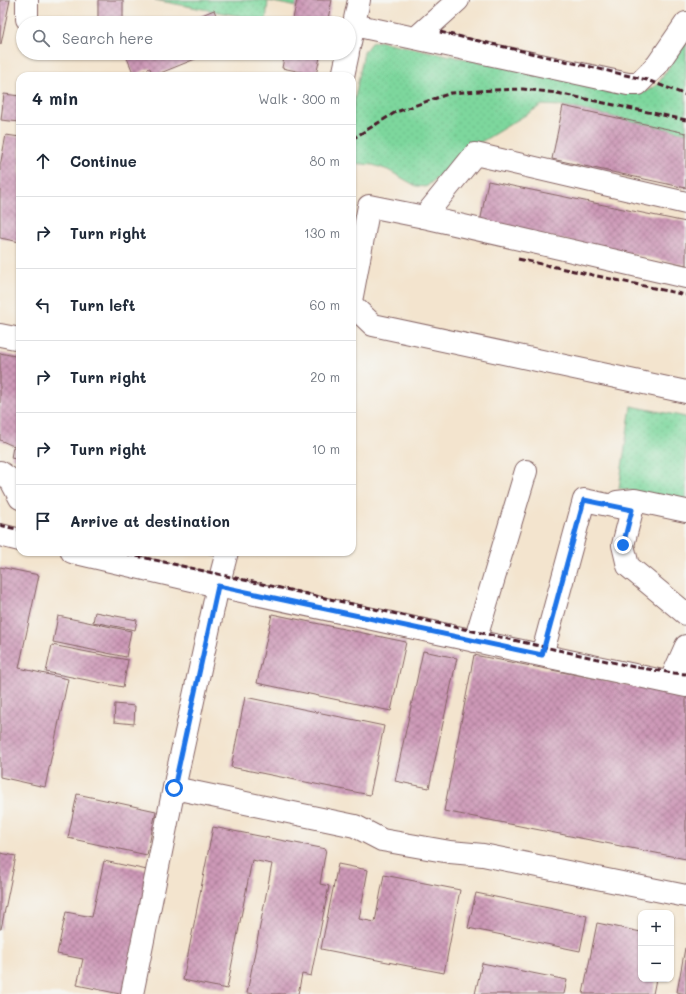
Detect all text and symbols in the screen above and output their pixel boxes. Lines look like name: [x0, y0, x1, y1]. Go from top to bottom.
search box: [16, 16, 356, 60]
icon: search: [30, 27, 52, 49]
text: Search here: [62, 28, 153, 48]
text: 4 min: [32, 87, 78, 109]
text: Walk · 300 m: [258, 90, 340, 107]
icon: ahead: [32, 150, 54, 172]
text: Continue: [70, 151, 137, 171]
text: 80 m: [310, 152, 340, 169]
icon: right: [32, 222, 54, 244]
text: Turn right: [70, 223, 147, 243]
text: 130 m: [304, 224, 340, 241]
icon: left: [32, 294, 54, 316]
text: Turn left: [70, 295, 135, 315]
text: 60 m: [310, 296, 340, 313]
icon: right: [32, 366, 54, 388]
text: Turn right: [70, 367, 147, 387]
text: 20 m: [310, 368, 340, 385]
icon: right: [32, 438, 54, 460]
text: Turn right: [70, 439, 147, 459]
text: 10 m: [312, 440, 340, 457]
icon: arrive: [32, 510, 54, 532]
text: Arrive at destination: [70, 511, 230, 531]
route end: [614, 536, 632, 554]
route start: [165, 779, 183, 797]
map controls: [638, 910, 674, 982]
button: +: [638, 910, 674, 946]
button: −: [638, 946, 674, 982]

